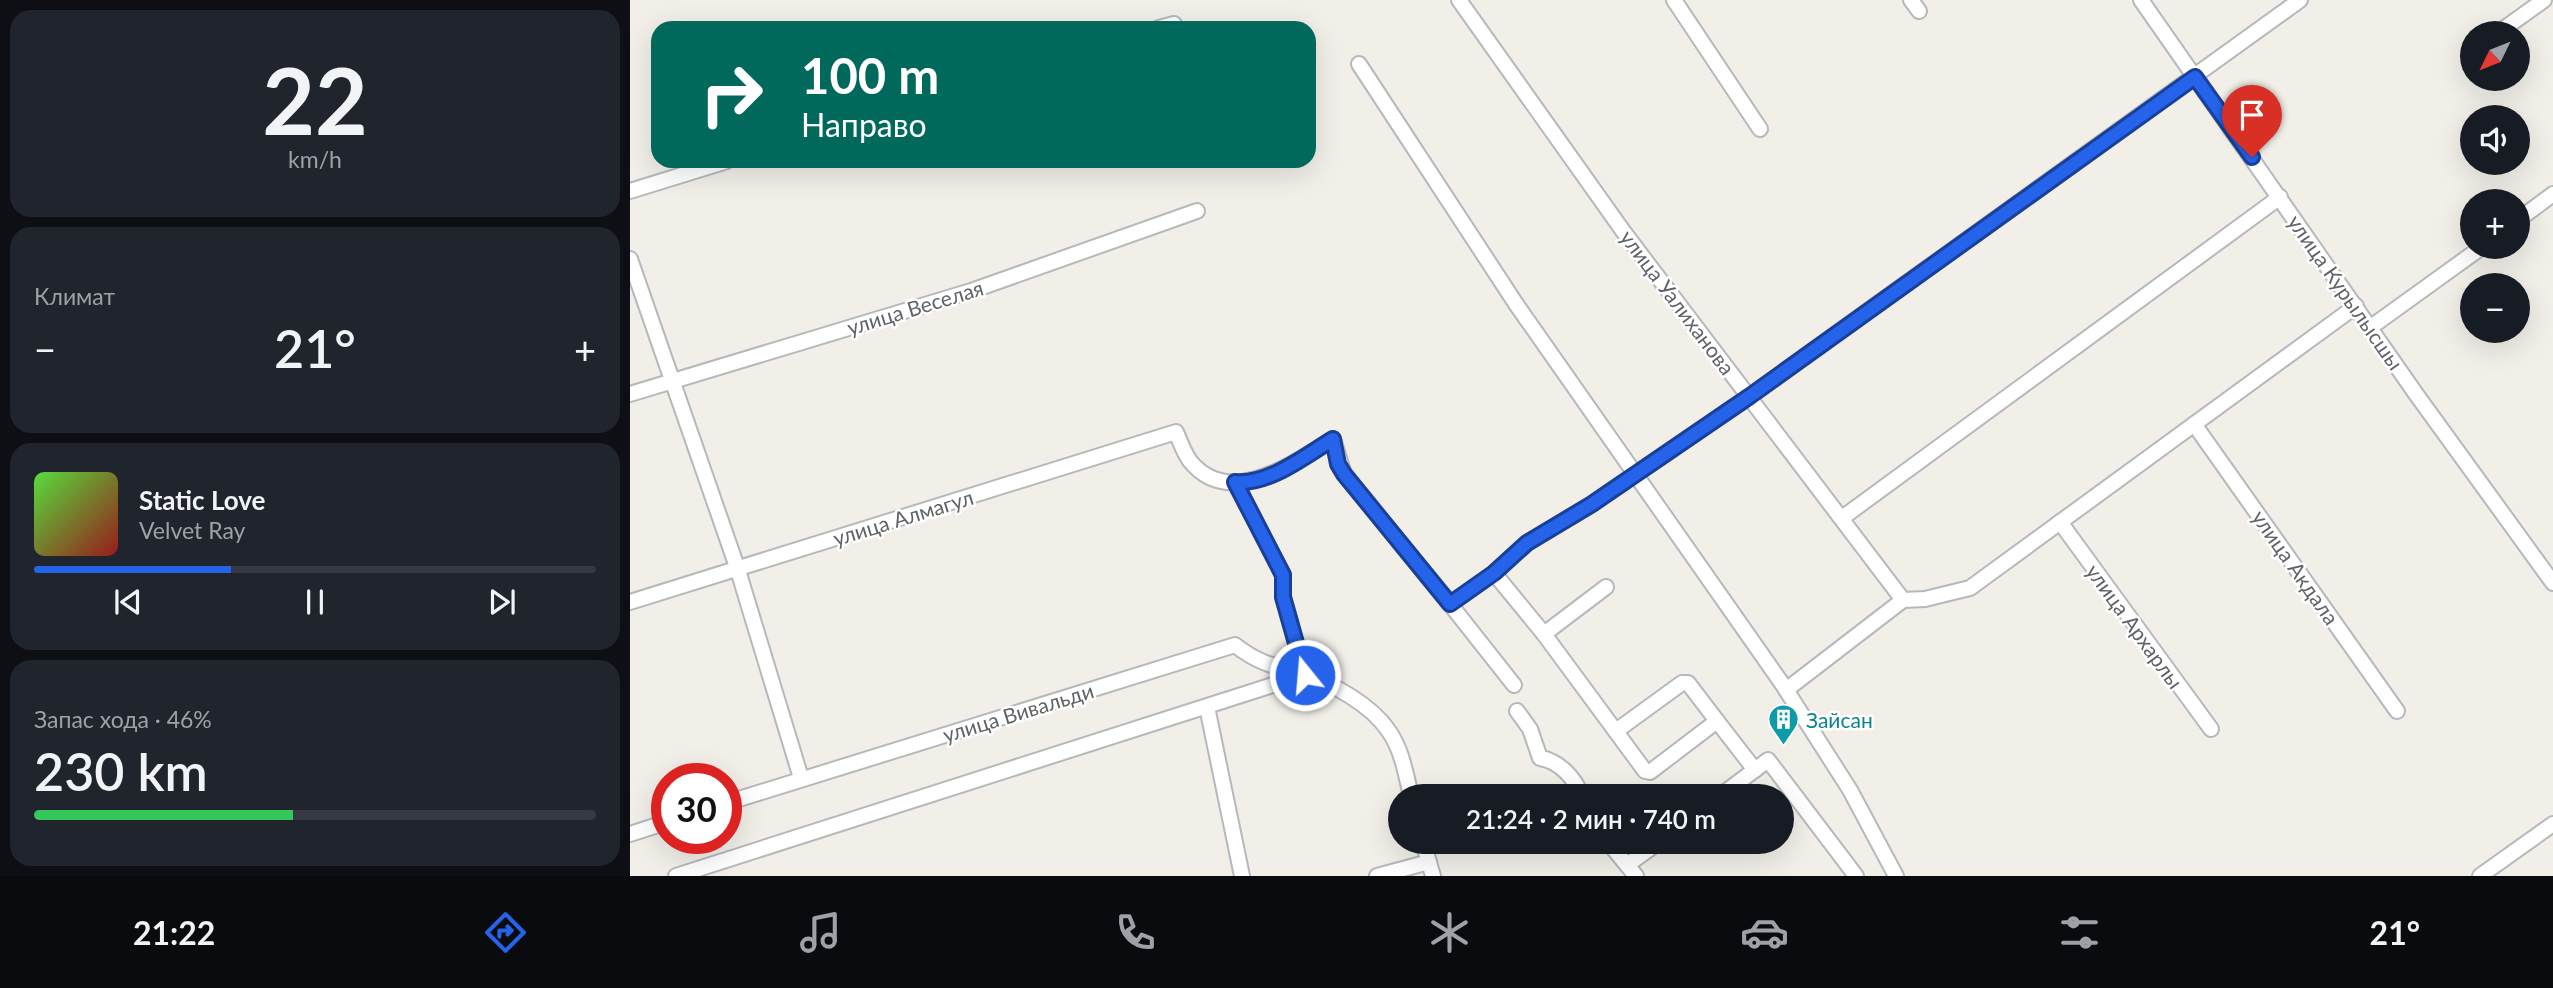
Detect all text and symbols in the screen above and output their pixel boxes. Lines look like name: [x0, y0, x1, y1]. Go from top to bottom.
north arrow: [2460, 21, 2530, 91]
map controls: [2460, 21, 2530, 343]
text: 22: [262, 45, 368, 154]
text: 100 m: [801, 46, 939, 104]
icon: right: [686, 49, 777, 140]
pin: [2222, 85, 2282, 157]
icon: arrive: [2233, 96, 2271, 134]
text: Направо: [801, 105, 927, 144]
button: sound: [2460, 105, 2530, 175]
text: km/h: [288, 145, 342, 173]
button: +: [2460, 189, 2530, 259]
street label: улица Курылысшы: [2283, 210, 2409, 374]
street label: улица Уалиханова: [1616, 225, 1740, 379]
button: −: [2460, 273, 2530, 343]
street label: улица Веселая: [844, 274, 986, 340]
text: Климат: [34, 282, 115, 310]
text: 21°: [274, 317, 356, 379]
text: −: [34, 326, 56, 372]
text: +: [574, 326, 596, 372]
text: Static Love: [139, 484, 266, 516]
street label: улица Алмагул: [830, 484, 976, 550]
street label: улица Акдала: [2247, 505, 2345, 629]
text: Velvet Ray: [139, 516, 245, 544]
street label: улица Архарлы: [2081, 559, 2189, 693]
icon: previous: [109, 583, 147, 621]
icon: pause: [296, 583, 334, 621]
icon: next: [483, 583, 521, 621]
position arrow: [1268, 638, 1342, 712]
street label: улица Вивальди: [940, 677, 1096, 747]
building icon: Зайсан: [1766, 702, 1800, 746]
text: Запас хода · 46%: [34, 705, 212, 733]
place label: Зайсан: [1806, 707, 1873, 732]
text: 230 km: [34, 740, 208, 802]
speed limit sign: 30: [651, 763, 742, 854]
text: 21:24 · 2 мин · 740 m: [1466, 803, 1716, 835]
icon: directions: [481, 908, 530, 957]
icon: music: [796, 908, 845, 957]
icon: phone: [1111, 908, 1160, 957]
icon: climate: [1425, 908, 1474, 957]
icon: car: [1740, 908, 1789, 957]
icon: filters: [2055, 908, 2104, 957]
text: 21:22: [133, 913, 215, 952]
text: 21°: [2370, 913, 2420, 952]

